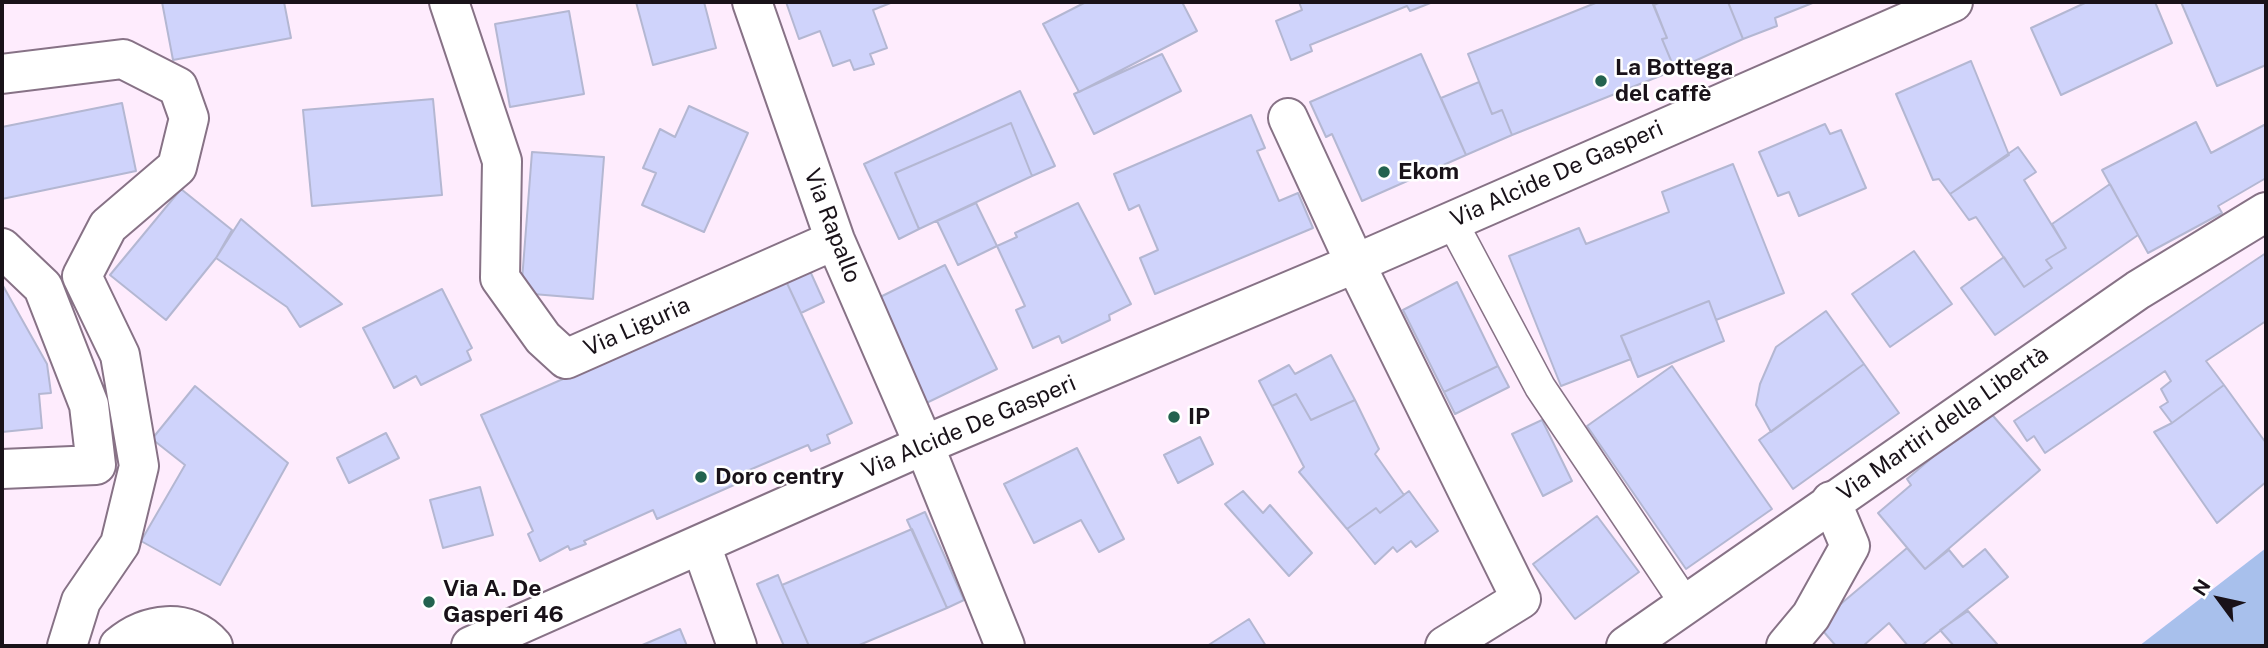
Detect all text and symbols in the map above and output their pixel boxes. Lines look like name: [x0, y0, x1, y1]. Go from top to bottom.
place label: La Bottega del caffè: [1615, 54, 1733, 108]
marker: La Bottega del caffè: [1593, 73, 1609, 89]
street label: Via Alcide De Gasperi: [1446, 115, 1668, 233]
place label: Ekom: [1398, 158, 1459, 186]
marker: Ekom: [1376, 164, 1392, 180]
street label: Via Rapallo: [798, 165, 866, 287]
street label: Via Liguria: [580, 291, 694, 363]
street label: Via Martiri della Libertà: [1832, 341, 2054, 507]
street label: Via Alcide De Gasperi: [858, 369, 1080, 485]
place label: IP: [1188, 403, 1210, 431]
marker: IP: [1166, 409, 1182, 425]
place label: Doro centry: [715, 463, 844, 491]
marker: Doro centry: [693, 469, 709, 485]
north arrow: [2184, 564, 2254, 634]
place label: Via A. De Gasperi 46: [443, 575, 564, 629]
text: N: [2188, 575, 2215, 600]
marker: Via A. De Gasperi 46: [421, 594, 437, 610]

